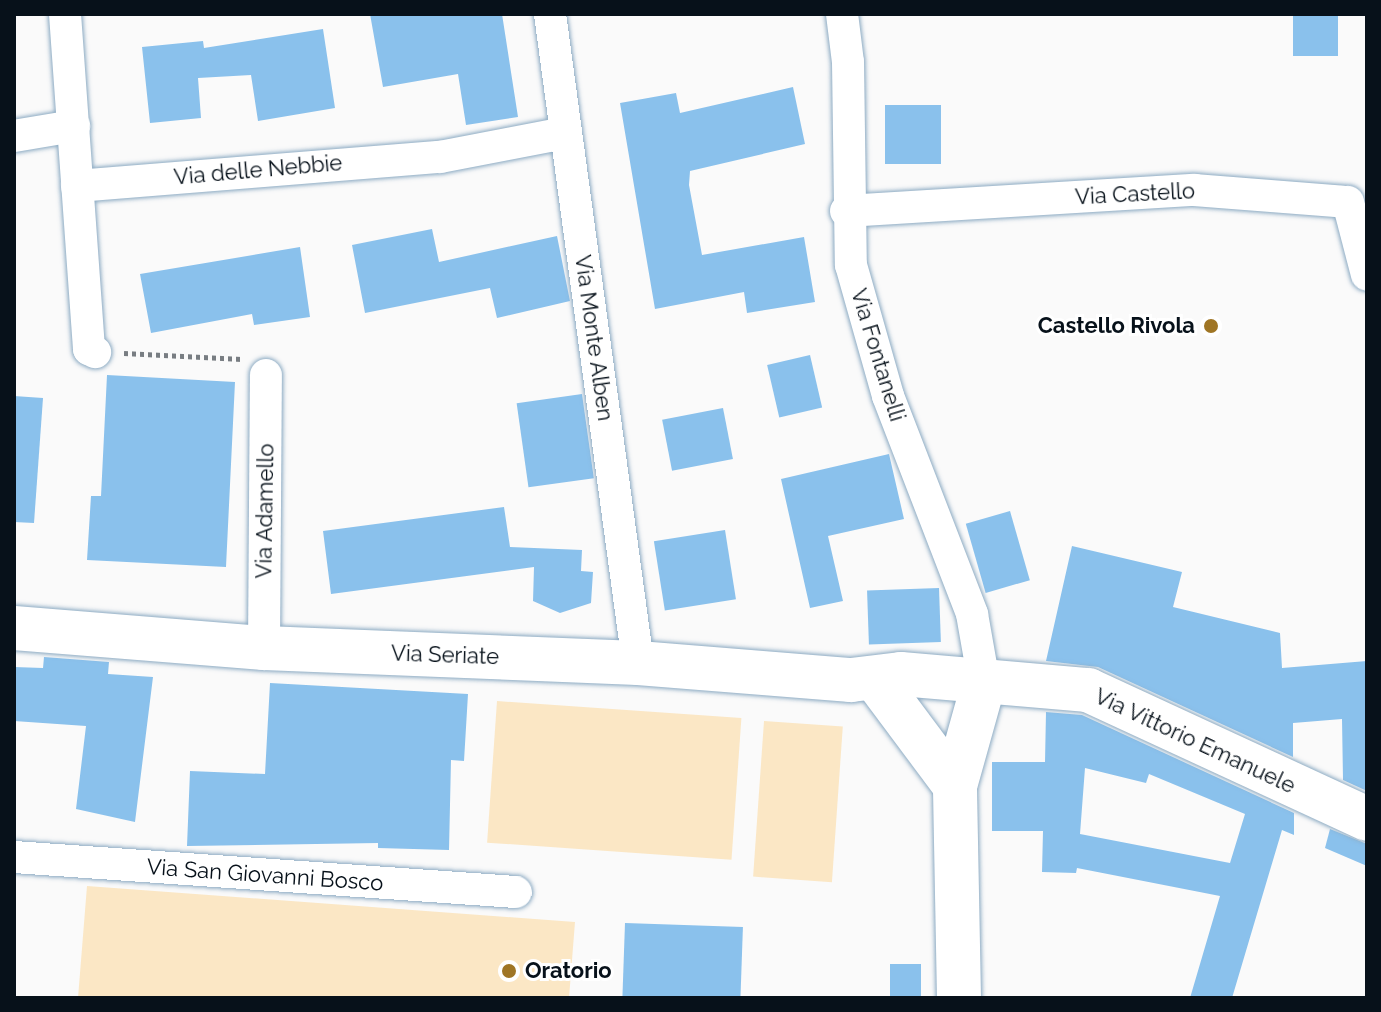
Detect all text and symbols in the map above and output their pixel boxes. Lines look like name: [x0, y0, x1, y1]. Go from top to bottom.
street label: Via delle Nebbie: [173, 149, 343, 191]
street label: Via Castello: [1074, 178, 1196, 210]
street label: Via Monte Alben: [569, 253, 619, 423]
street label: Via Fontanelli: [845, 286, 911, 424]
place label: Castello Rivola: [1038, 313, 1195, 339]
marker: Castello Rivola: [1202, 317, 1220, 335]
street label: Via Adamello: [251, 443, 279, 579]
street label: Via Seriate: [391, 640, 499, 670]
street label: Via Vittorio Emanuele: [1090, 683, 1300, 799]
street label: Via San Giovanni Bosco: [146, 854, 384, 896]
place label: Oratorio: [525, 958, 612, 984]
marker: Oratorio: [500, 962, 518, 980]

